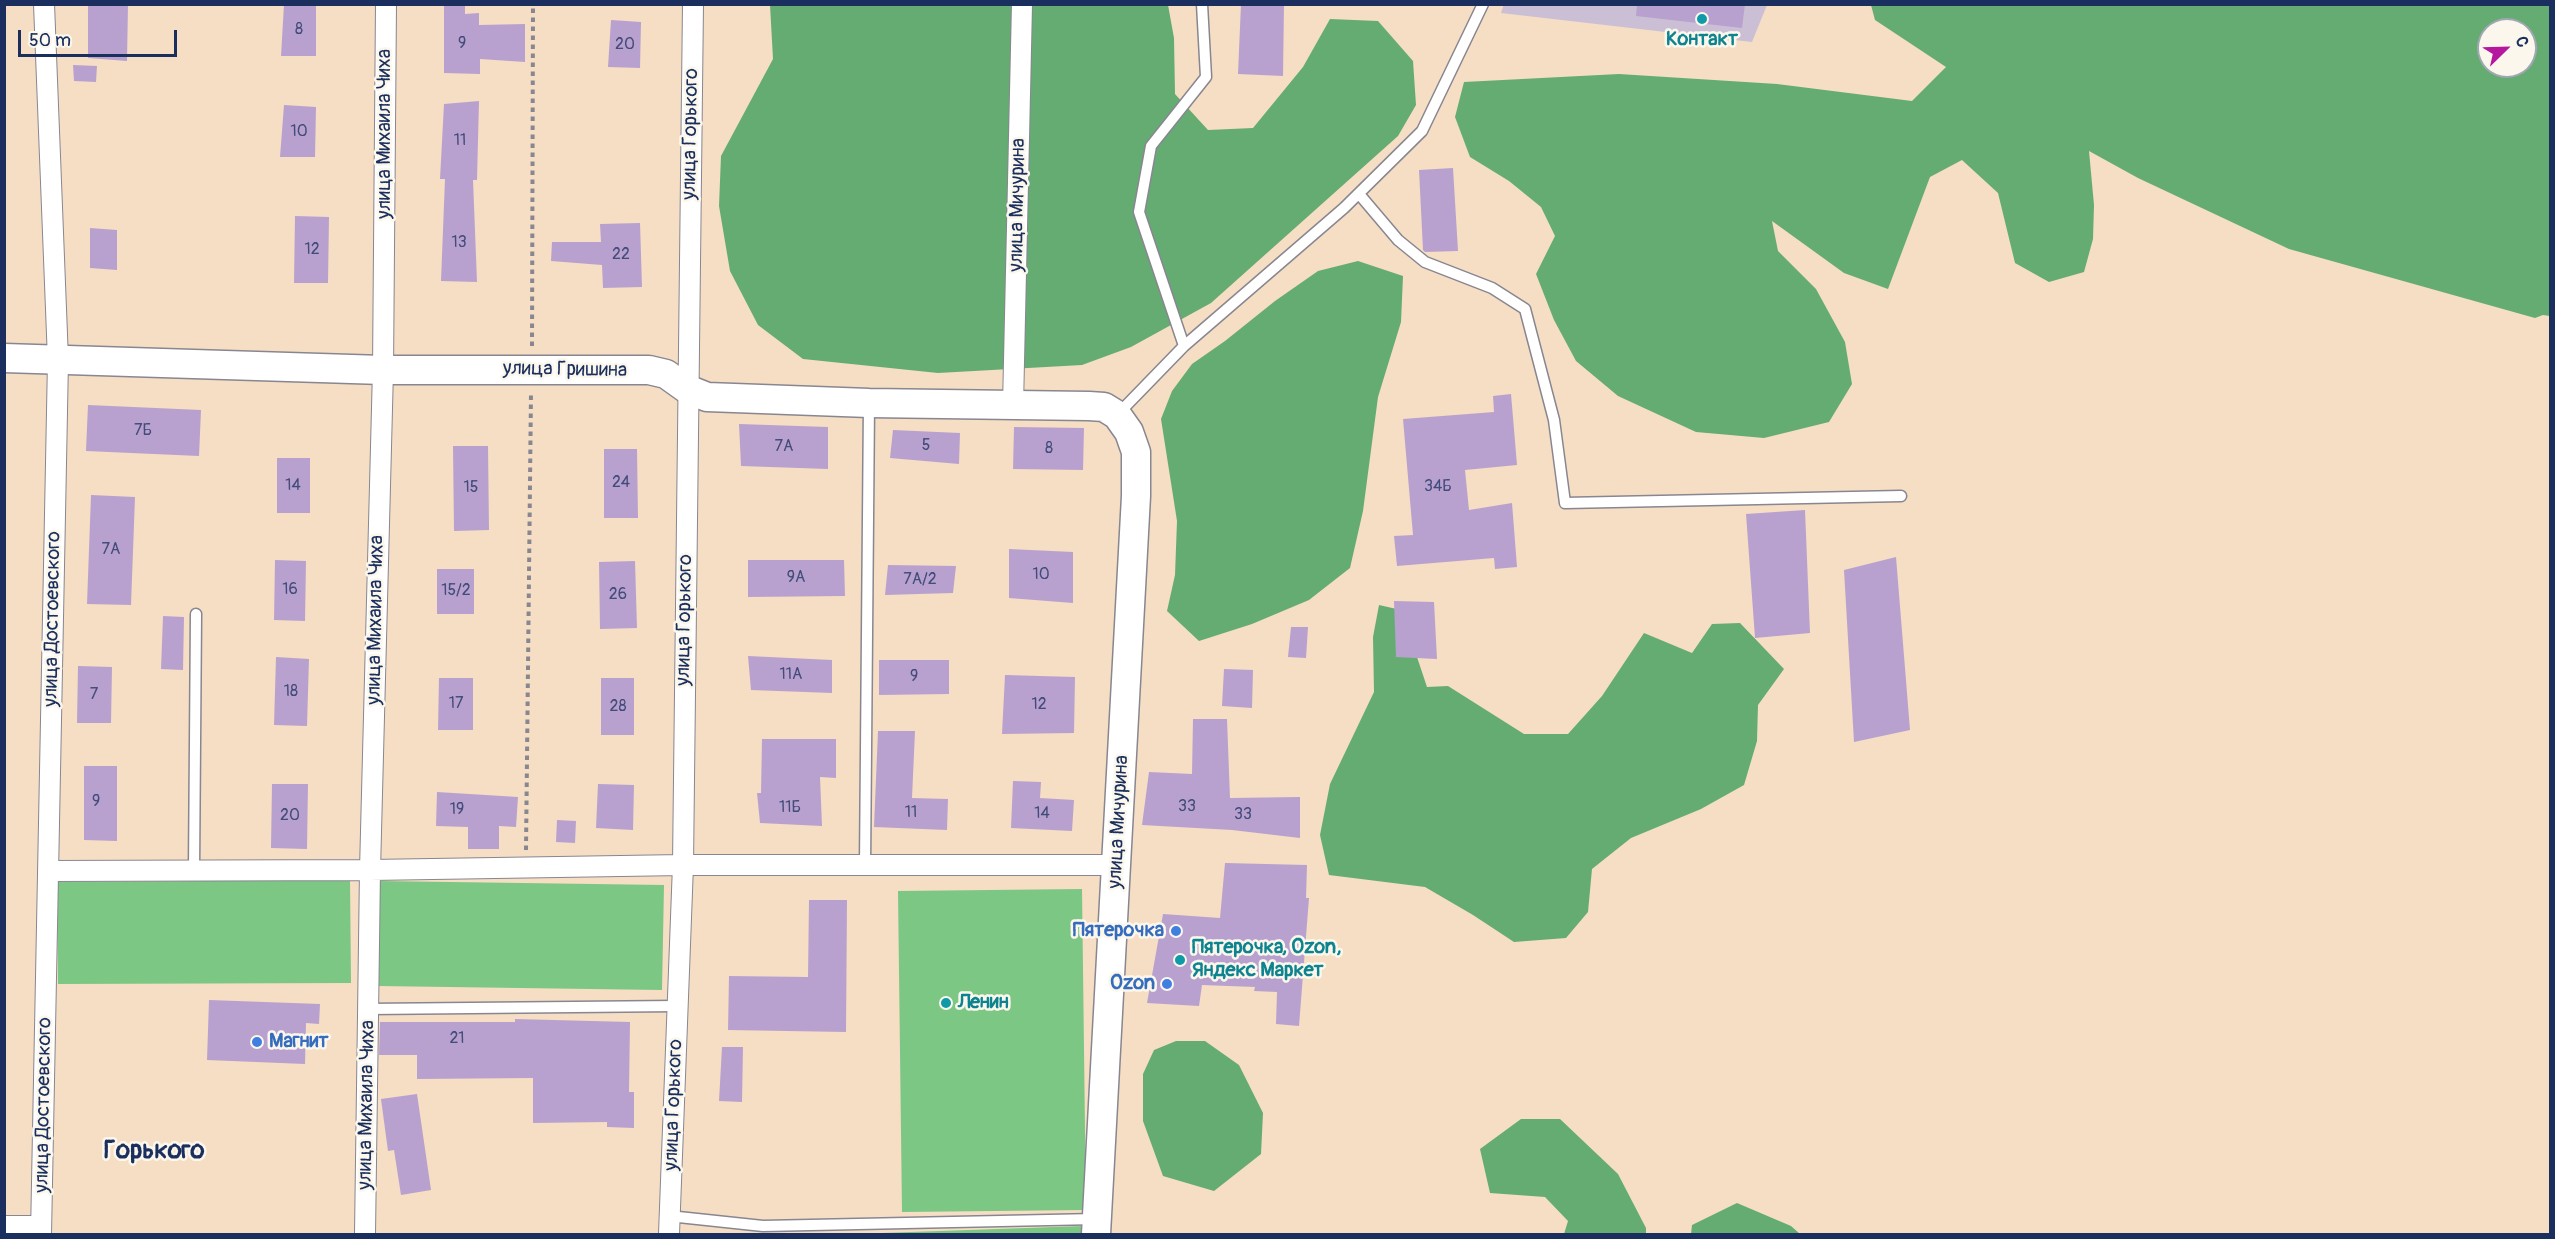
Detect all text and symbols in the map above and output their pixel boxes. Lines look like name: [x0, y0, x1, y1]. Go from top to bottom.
marker: Контакт: [1695, 12, 1709, 26]
scale bar: [21, 18, 180, 56]
north arrow: [2477, 18, 2537, 78]
house number: 8: [295, 20, 303, 40]
place label: Контакт: [1666, 28, 1738, 52]
text: 50 m: [29, 29, 71, 52]
text: С: [2511, 33, 2533, 50]
house number: 9: [458, 34, 466, 54]
house number: 20: [615, 35, 635, 55]
street label: улица Михаила Чиха: [373, 49, 397, 219]
street label: улица Горького: [678, 68, 704, 200]
house number: 10: [290, 122, 308, 142]
house number: 11: [454, 131, 466, 151]
street label: улица Мичурина: [1005, 138, 1031, 272]
house number: 13: [451, 233, 467, 253]
house number: 12: [304, 240, 320, 260]
house number: 22: [612, 245, 630, 265]
street label: улица Гришина: [503, 357, 627, 383]
house number: 7Б: [134, 421, 152, 441]
house number: 5: [922, 436, 930, 456]
house number: 7А: [775, 437, 793, 457]
house number: 8: [1045, 439, 1053, 459]
house number: 24: [612, 473, 630, 493]
house number: 14: [285, 476, 301, 496]
house number: 34Б: [1424, 477, 1452, 497]
house number: 15: [464, 478, 478, 498]
street label: улица Достоевского: [39, 531, 67, 707]
street label: улица Михаила Чиха: [363, 535, 389, 705]
house number: 7А: [102, 540, 120, 560]
street label: улица Горького: [672, 554, 698, 686]
house number: 10: [1032, 565, 1050, 585]
house number: 9А: [787, 568, 805, 588]
house number: 7А/2: [903, 570, 937, 590]
house number: 16: [282, 580, 298, 600]
house number: 15/2: [441, 581, 471, 601]
house number: 26: [609, 585, 627, 605]
house number: 11А: [780, 665, 802, 685]
house number: 9: [910, 667, 918, 687]
house number: 18: [284, 682, 298, 702]
house number: 7: [90, 685, 98, 705]
house number: 17: [449, 694, 463, 714]
house number: 12: [1031, 695, 1047, 715]
house number: 28: [609, 697, 627, 717]
street label: улица Мичурина: [1104, 755, 1134, 889]
house number: 9: [92, 792, 100, 812]
house number: 33: [1178, 797, 1196, 817]
house number: 11Б: [779, 798, 801, 818]
house number: 19: [450, 800, 464, 820]
house number: 11: [905, 803, 917, 823]
house number: 14: [1034, 804, 1050, 824]
house number: 33: [1234, 805, 1252, 825]
house number: 20: [280, 806, 300, 826]
place label: Пятерочка: [1073, 919, 1164, 943]
marker: Пятерочка: [1169, 924, 1183, 938]
place label: Пятерочка, Ozon, Яндекс Маркет: [1192, 936, 1341, 983]
marker: Пятерочка, Ozon, Яндекс Маркет: [1173, 953, 1187, 967]
place label: Ozon: [1110, 972, 1155, 996]
marker: Ozon: [1160, 977, 1174, 991]
place label: Ленин: [958, 991, 1009, 1015]
marker: Ленин: [939, 996, 953, 1010]
street label: улица Достоевского: [30, 1017, 58, 1193]
street label: улица Михаила Чиха: [354, 1020, 380, 1190]
house number: 21: [449, 1029, 465, 1049]
place label: Магнит: [269, 1030, 328, 1054]
marker: Магнит: [250, 1035, 264, 1049]
street label: улица Горького: [660, 1039, 688, 1171]
district label: Горького: [104, 1135, 204, 1167]

